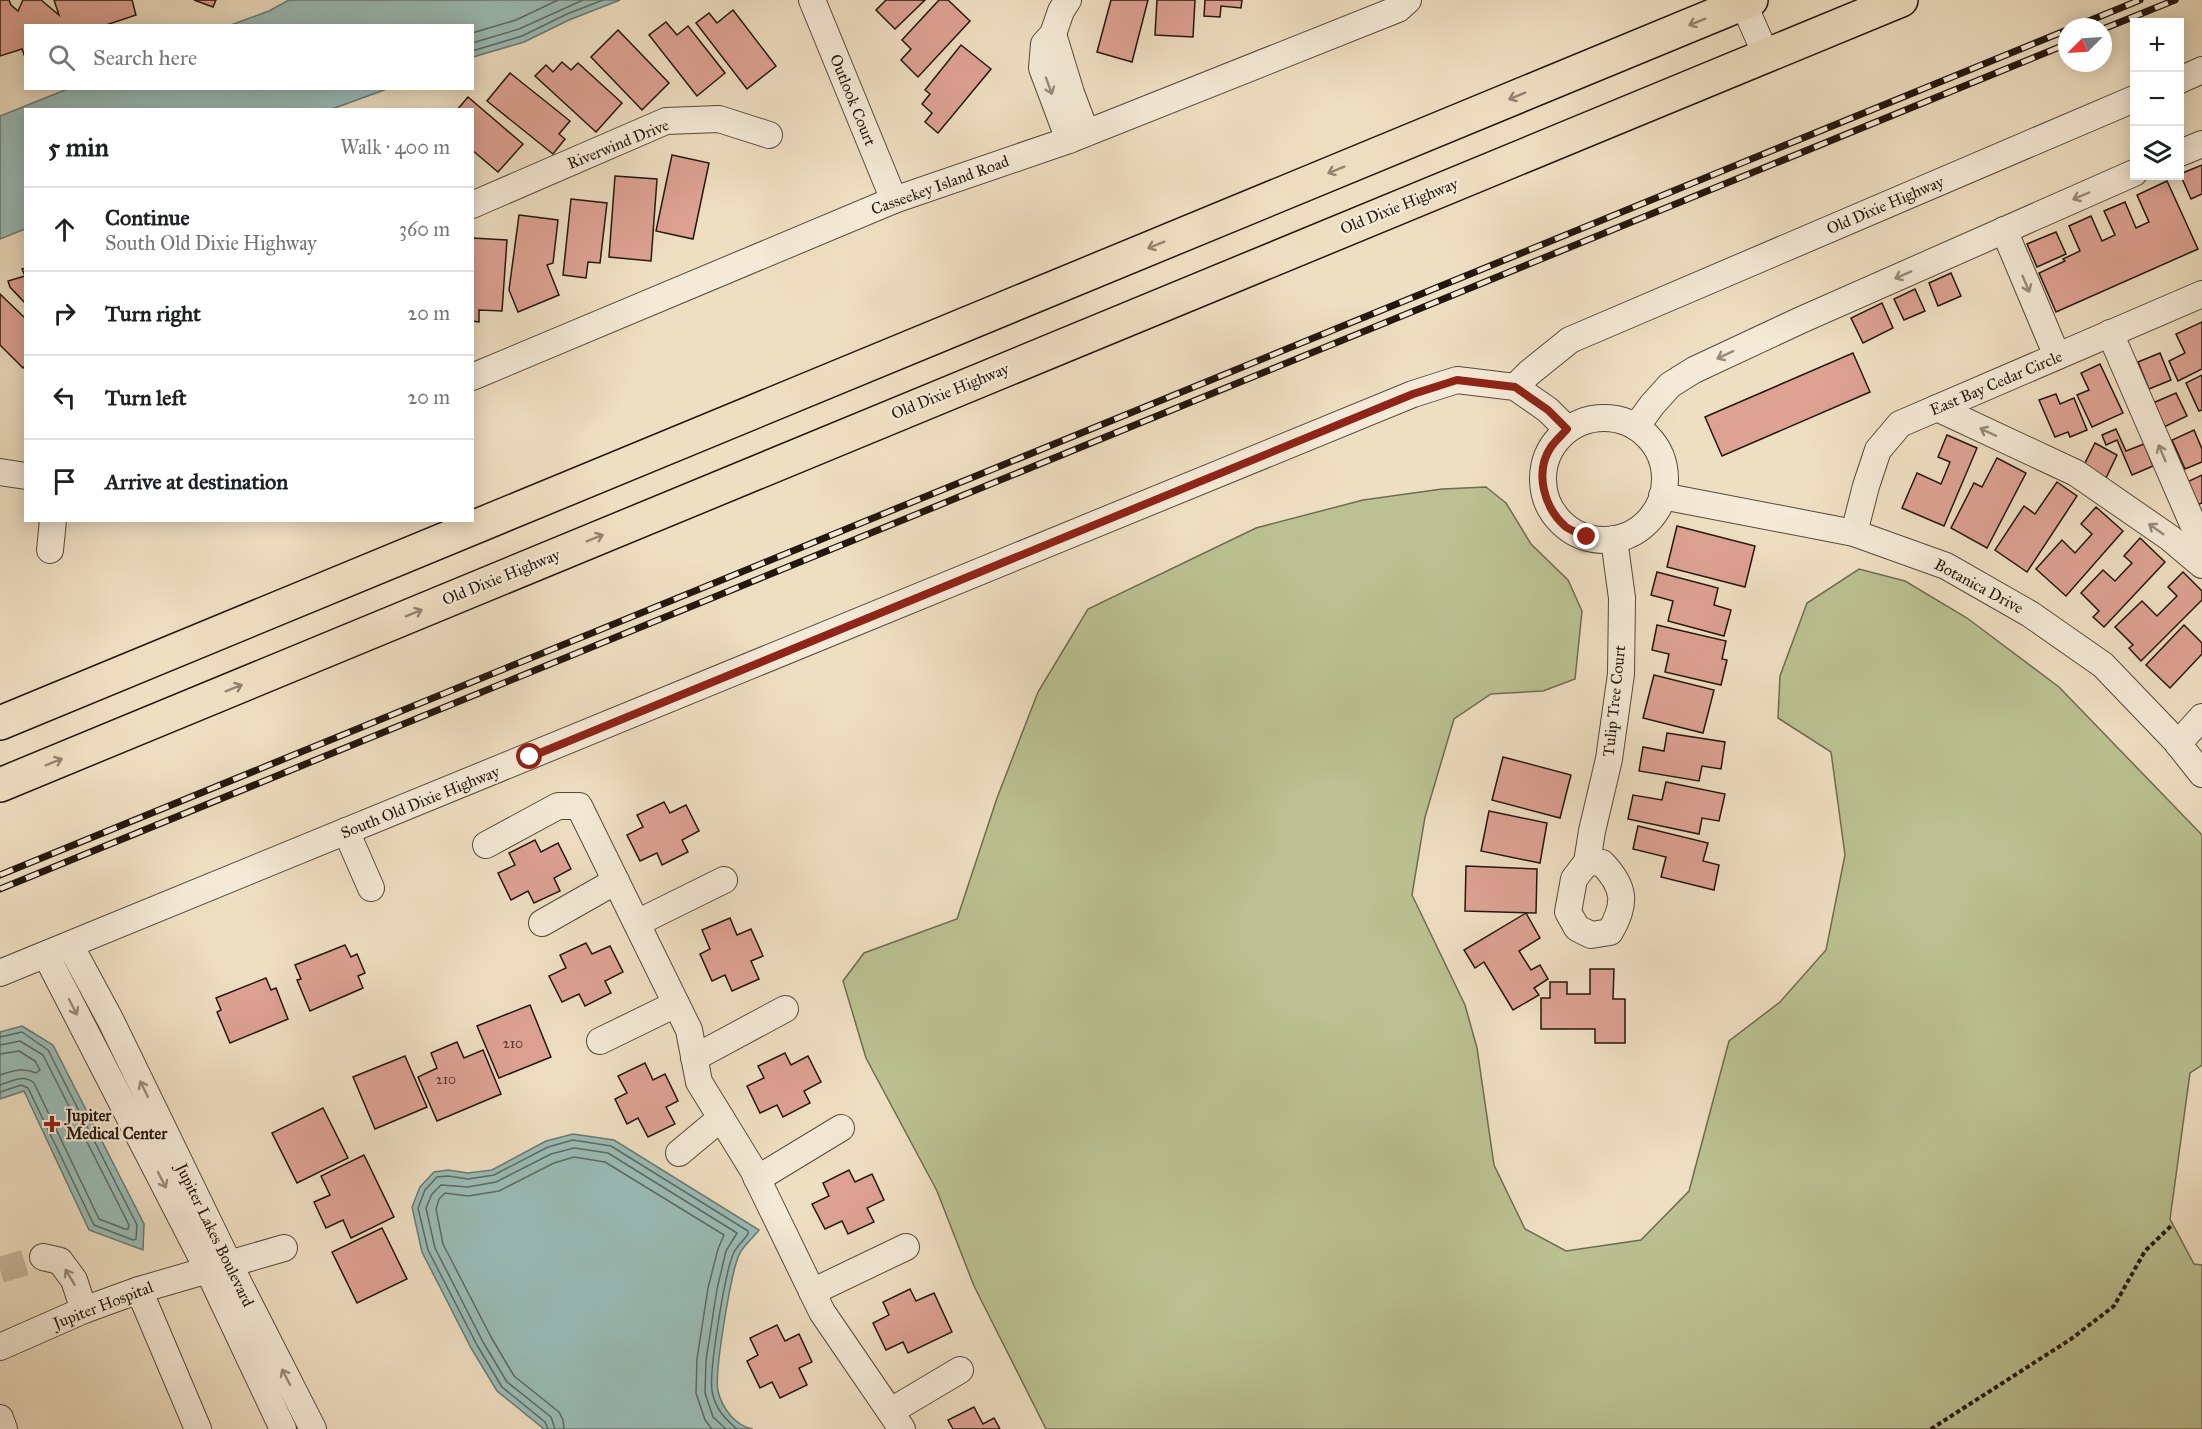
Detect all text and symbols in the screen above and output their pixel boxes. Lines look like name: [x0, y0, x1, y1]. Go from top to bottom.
one-way arrow: [1688, 17, 1707, 28]
north arrow: [2058, 18, 2112, 72]
map controls: [2130, 18, 2184, 180]
button: +: [2130, 18, 2184, 72]
search box: [24, 24, 474, 90]
icon: search: [45, 41, 78, 74]
text: Search here: [93, 44, 197, 71]
street label: Outlook Court: [826, 51, 880, 149]
button: −: [2130, 72, 2184, 126]
one-way arrow: [1044, 77, 1055, 95]
one-way arrow: [1508, 91, 1526, 102]
street label: Riverwind Drive: [564, 115, 672, 173]
button: layers: [2130, 126, 2184, 180]
text: 5 min: [48, 131, 109, 163]
text: Walk · 400 m: [340, 135, 450, 159]
street label: Casseekey Island Road: [868, 151, 1012, 219]
one-way arrow: [1328, 165, 1346, 176]
street label: Old Dixie Highway: [1824, 172, 1947, 239]
street label: Old Dixie Highway: [1337, 174, 1462, 239]
one-way arrow: [2072, 191, 2090, 202]
text: Continue: [105, 204, 190, 231]
icon: ahead: [48, 213, 81, 246]
text: 360 m: [399, 217, 450, 241]
text: South Old Dixie Highway: [105, 231, 317, 255]
one-way arrow: [1147, 240, 1166, 251]
one-way arrow: [1894, 270, 1912, 281]
one-way arrow: [2021, 275, 2032, 293]
icon: right: [48, 297, 81, 330]
text: Turn right: [105, 300, 201, 327]
text: 20 m: [407, 301, 450, 325]
street label: East Bay Cedar Circle: [1927, 346, 2065, 419]
one-way arrow: [1716, 350, 1734, 362]
street label: Old Dixie Highway: [888, 359, 1013, 424]
icon: left: [48, 381, 81, 414]
text: Turn left: [105, 384, 187, 411]
text: 20 m: [407, 385, 450, 409]
one-way arrow: [1979, 425, 1997, 437]
one-way arrow: [2155, 445, 2167, 463]
icon: arrive: [48, 465, 81, 498]
text: Arrive at destination: [105, 468, 288, 495]
route end: [1573, 523, 1599, 549]
one-way arrow: [2148, 523, 2165, 535]
one-way arrow: [585, 532, 603, 543]
street label: Old Dixie Highway: [439, 545, 564, 610]
street label: Botanica Drive: [1931, 555, 2027, 618]
one-way arrow: [405, 607, 423, 618]
street label: Tulip Tree Court: [1599, 644, 1629, 758]
one-way arrow: [225, 682, 243, 693]
route start: [516, 743, 542, 769]
one-way arrow: [44, 756, 63, 767]
street label: South Old Dixie Highway: [338, 761, 503, 843]
one-way arrow: [67, 998, 79, 1015]
house number: 210: [503, 1035, 523, 1052]
house number: 210: [436, 1071, 456, 1088]
one-way arrow: [137, 1081, 149, 1099]
place label: Jupiter Medical Center: [64, 1106, 168, 1143]
marker: Jupiter Medical Center: [43, 1115, 61, 1133]
street label: Jupiter Lakes Boulevard: [170, 1158, 258, 1310]
one-way arrow: [157, 1171, 168, 1189]
one-way arrow: [64, 1269, 76, 1286]
street label: Jupiter Hospital: [48, 1277, 157, 1334]
one-way arrow: [280, 1368, 292, 1386]

